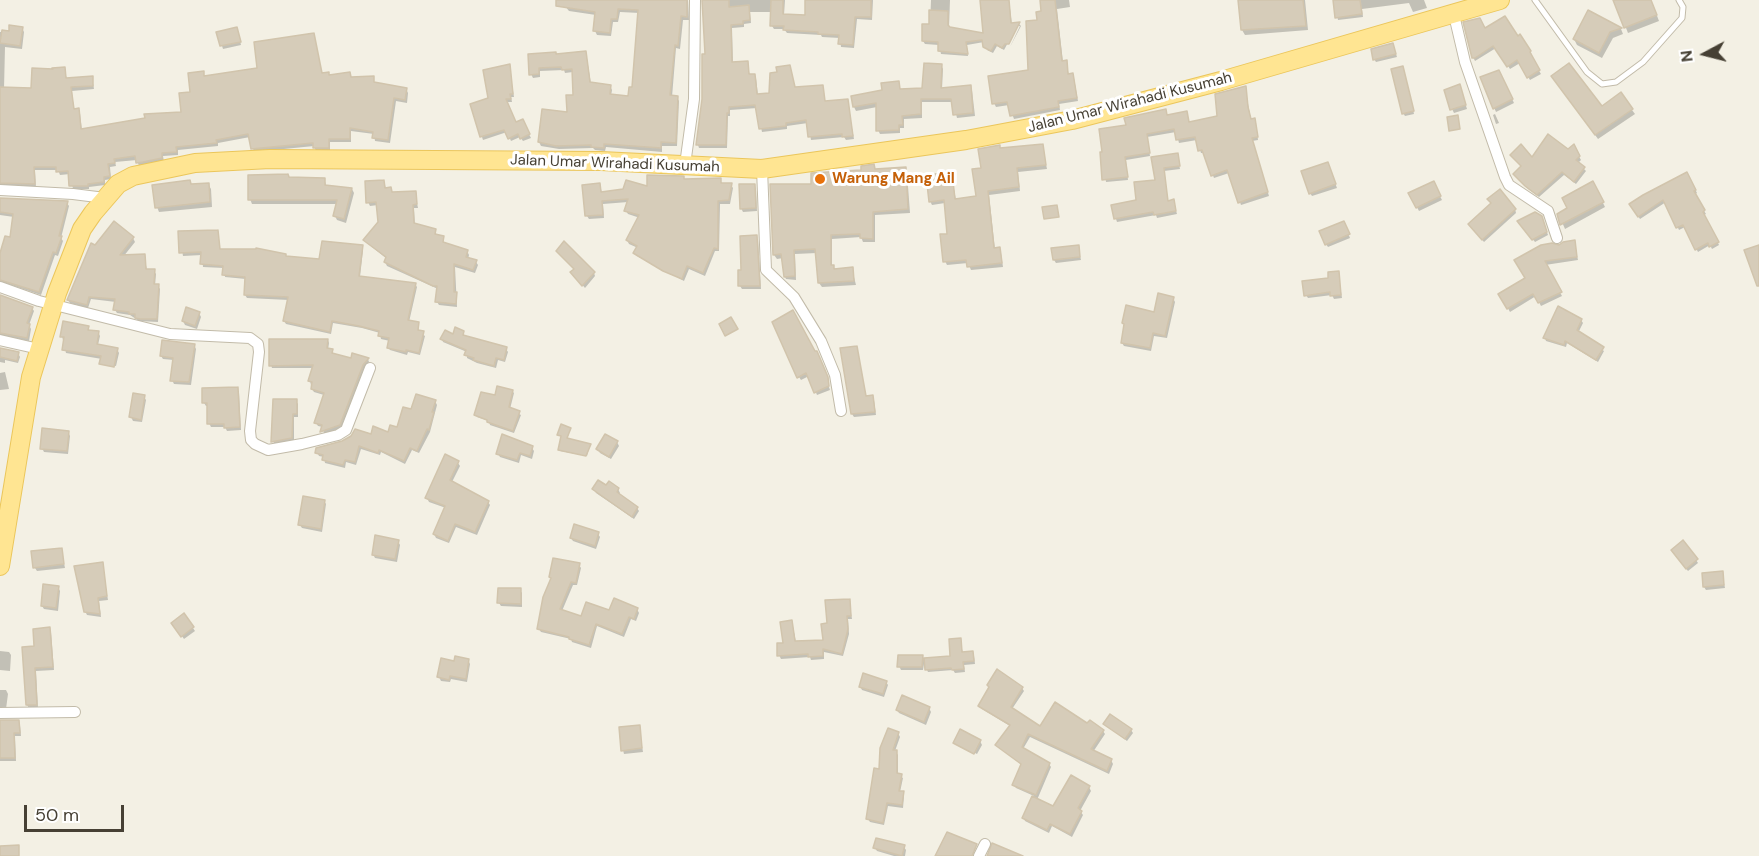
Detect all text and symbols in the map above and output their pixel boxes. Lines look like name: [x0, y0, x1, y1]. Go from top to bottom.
north arrow: [1675, 24, 1735, 84]
text: N: [1676, 49, 1698, 63]
street label: Jalan Umar Wirahadi Kusumah: [1026, 69, 1234, 137]
street label: Jalan Umar Wirahadi Kusumah: [510, 151, 720, 177]
place label: Warung Mang Ail: [832, 170, 955, 188]
marker: Warung Mang Ail: [813, 172, 827, 186]
scale bar: [27, 793, 128, 831]
text: 50 m: [35, 803, 79, 827]

